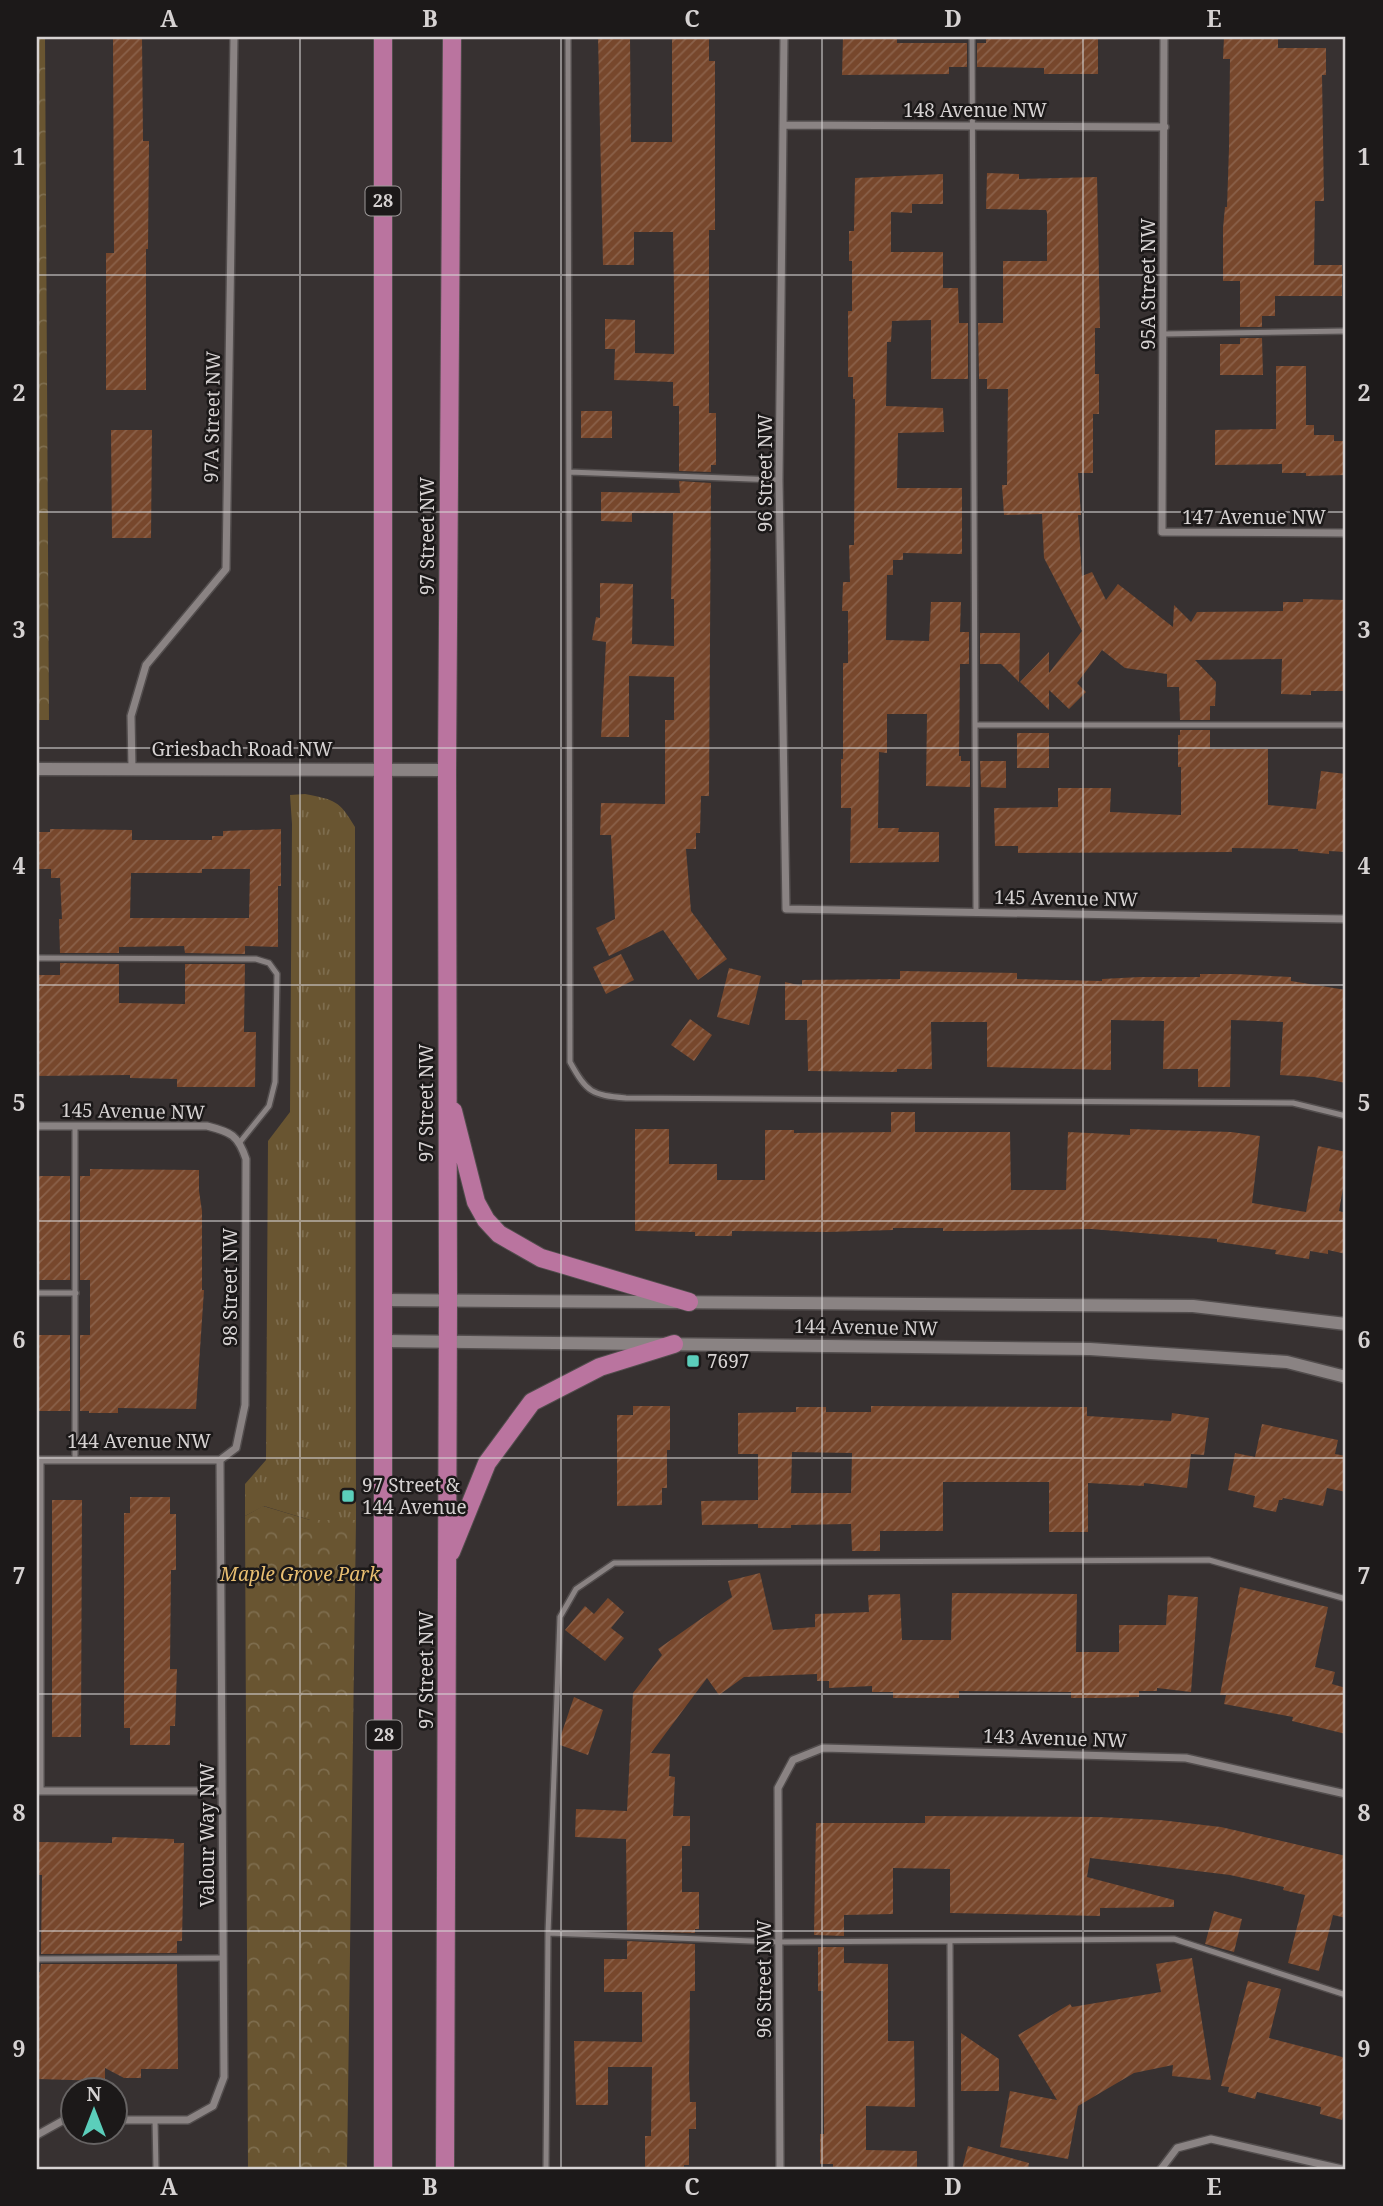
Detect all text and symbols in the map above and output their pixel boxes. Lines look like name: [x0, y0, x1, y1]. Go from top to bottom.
text: A: [160, 2, 178, 34]
text: B: [422, 2, 438, 34]
text: C: [684, 2, 700, 34]
text: D: [944, 2, 962, 34]
text: E: [1206, 2, 1222, 34]
street label: 148 Avenue NW: [903, 97, 1047, 123]
text: 1: [13, 140, 26, 172]
text: 1: [1358, 140, 1371, 172]
road number: 28: [366, 186, 400, 216]
street label: 95A Street NW: [1135, 218, 1161, 350]
street label: 97A Street NW: [198, 351, 226, 483]
text: 2: [13, 376, 26, 408]
text: 2: [1358, 376, 1371, 408]
street label: 96 Street NW: [752, 414, 778, 532]
street label: 97 Street NW: [414, 477, 440, 595]
street label: 147 Avenue NW: [1182, 504, 1326, 530]
text: 3: [13, 613, 26, 645]
text: 3: [1358, 613, 1371, 645]
street label: Griesbach Road NW: [151, 736, 333, 762]
text: 4: [13, 849, 26, 881]
text: 4: [1358, 849, 1371, 881]
street label: 145 Avenue NW: [994, 884, 1138, 912]
street label: 97 Street NW: [413, 1044, 439, 1162]
text: 5: [13, 1086, 26, 1118]
text: 5: [1358, 1086, 1371, 1118]
street label: 145 Avenue NW: [61, 1097, 205, 1125]
street label: 98 Street NW: [217, 1228, 243, 1346]
street label: 144 Avenue NW: [794, 1313, 938, 1341]
text: 6: [13, 1323, 26, 1355]
text: 6: [1358, 1323, 1371, 1355]
place label: 7697: [707, 1348, 749, 1374]
marker: 7697: [685, 1353, 701, 1369]
street label: 144 Avenue NW: [67, 1428, 211, 1454]
place label: 97 Street & 144 Avenue: [362, 1472, 467, 1520]
marker: 97 Street & 144 Avenue: [340, 1488, 356, 1504]
text: 7: [13, 1559, 26, 1591]
text: 7: [1358, 1559, 1371, 1591]
park label: Maple Grove Park: [219, 1561, 381, 1587]
street label: 97 Street NW: [413, 1611, 439, 1729]
road number: 28: [366, 1720, 402, 1750]
street label: 143 Avenue NW: [983, 1722, 1128, 1754]
street label: Valour Way NW: [194, 1763, 220, 1907]
text: 8: [13, 1796, 26, 1828]
text: 8: [1358, 1796, 1371, 1828]
street label: 96 Street NW: [751, 1920, 777, 2038]
text: 9: [13, 2032, 26, 2064]
text: 9: [1358, 2032, 1371, 2064]
north arrow: [60, 2076, 130, 2146]
text: N: [87, 2081, 102, 2107]
text: A: [160, 2170, 178, 2202]
text: B: [422, 2170, 438, 2202]
text: C: [684, 2170, 700, 2202]
text: D: [944, 2170, 962, 2202]
text: E: [1206, 2170, 1222, 2202]

